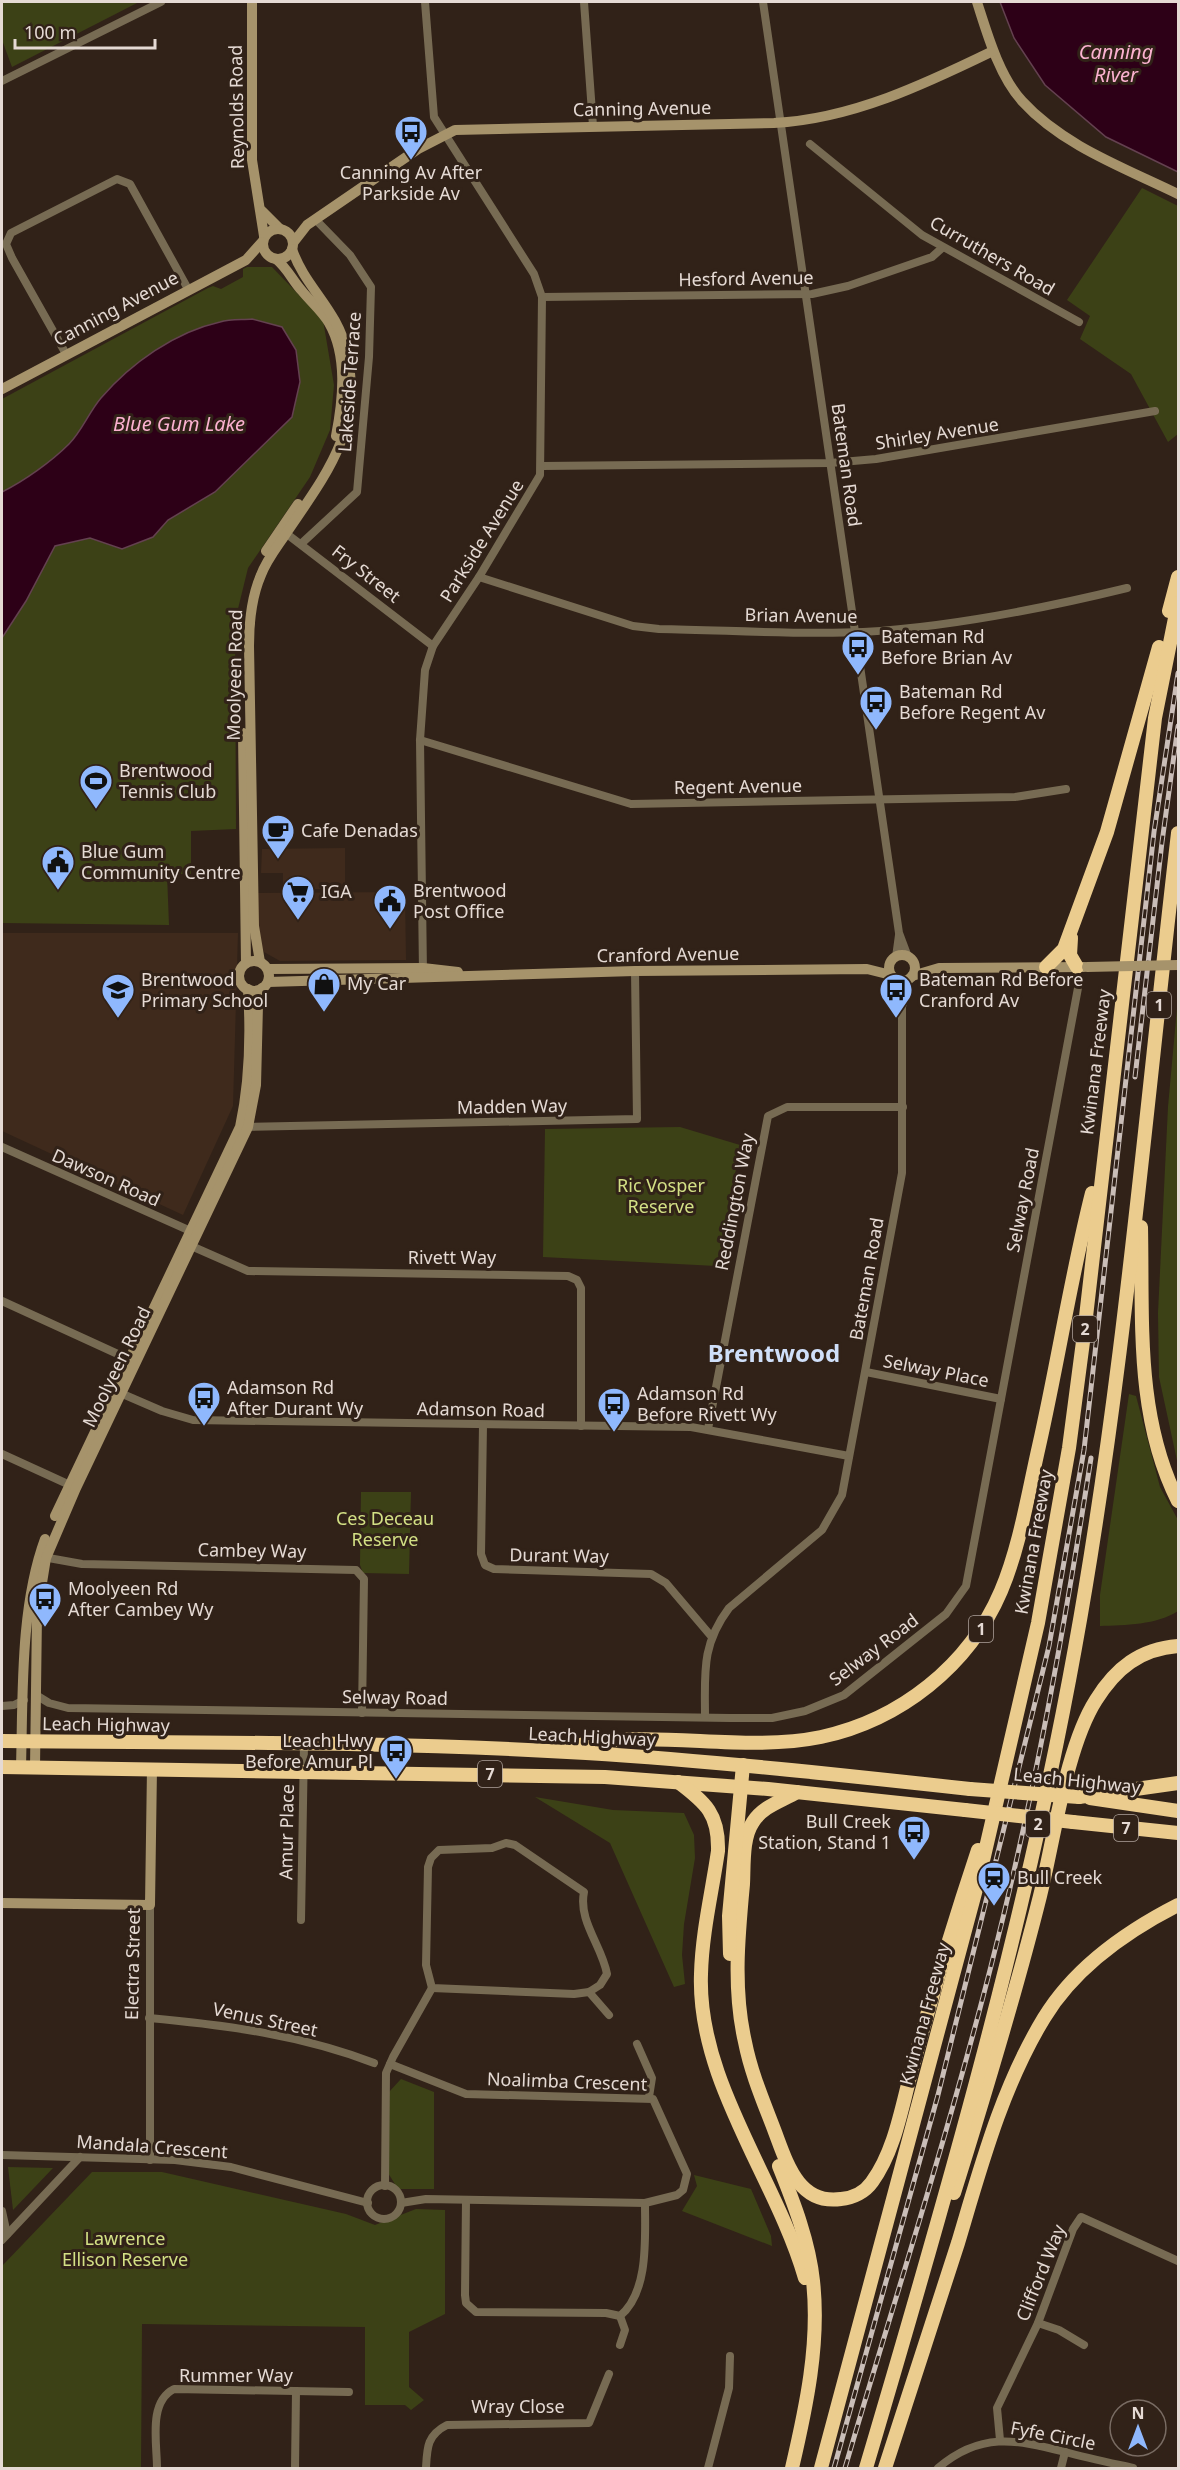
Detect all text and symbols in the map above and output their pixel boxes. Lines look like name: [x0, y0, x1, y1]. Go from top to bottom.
scale bar: [15, 12, 154, 50]
text: 100 m: [24, 20, 76, 44]
water label: Canning River: [1079, 38, 1154, 88]
street label: Reynolds Road: [223, 45, 249, 169]
street label: Canning Avenue: [573, 95, 711, 121]
bus stop icon: Canning Av After Parkside Av: [393, 114, 429, 161]
place label: Canning Av After Parkside Av: [340, 160, 483, 205]
street label: Curruthers Road: [926, 210, 1059, 301]
street label: Canning Avenue: [49, 265, 182, 351]
street label: Hesford Avenue: [678, 265, 814, 291]
street label: Lakeside Terrace: [332, 311, 366, 453]
street label: Bateman Road: [826, 402, 868, 528]
water label: Blue Gum Lake: [113, 410, 245, 437]
street label: Shirley Avenue: [873, 411, 1000, 455]
street label: Parkside Avenue: [434, 475, 529, 606]
street label: Fry Street: [327, 539, 406, 608]
street label: Brian Avenue: [744, 602, 858, 628]
street label: Moolyeen Road: [221, 609, 247, 741]
place label: Bateman Rd Before Brian Av: [881, 624, 1013, 669]
bus stop icon: Bateman Rd Before Brian Av: [840, 629, 876, 676]
place label: Bateman Rd Before Regent Av: [899, 679, 1046, 724]
bus stop icon: Bateman Rd Before Regent Av: [858, 684, 894, 731]
place label: Brentwood Tennis Club: [119, 758, 216, 803]
sports icon: Brentwood Tennis Club: [78, 763, 114, 810]
street label: Regent Avenue: [674, 773, 802, 799]
cafe icon: Cafe Denadas: [260, 813, 296, 860]
place label: Cafe Denadas: [301, 818, 418, 842]
place label: Blue Gum Community Centre: [81, 839, 241, 884]
public building icon: Blue Gum Community Centre: [40, 844, 76, 891]
supermarket icon: IGA: [280, 874, 316, 921]
place label: Brentwood Post Office: [413, 878, 507, 923]
place label: IGA: [321, 879, 352, 903]
public building icon: Brentwood Post Office: [372, 883, 408, 930]
street label: Cranford Avenue: [596, 941, 740, 967]
shop icon: My Car: [306, 966, 342, 1013]
place label: Brentwood Primary School: [141, 967, 268, 1012]
place label: Bateman Rd Before Cranford Av: [919, 967, 1083, 1012]
place label: My Car: [347, 971, 407, 995]
school or university icon: Brentwood Primary School: [100, 972, 136, 1019]
bus stop icon: Bateman Rd Before Cranford Av: [878, 972, 914, 1019]
street label: Kwinana Freeway: [1074, 987, 1116, 1136]
road number: 1: [1147, 992, 1171, 1018]
street label: Madden Way: [457, 1093, 568, 1119]
street label: Reddington Way: [709, 1130, 759, 1272]
street label: Dawson Road: [49, 1143, 164, 1212]
street label: Selway Road: [1000, 1145, 1044, 1254]
park label: Ric Vosper Reserve: [617, 1173, 705, 1218]
street label: Bateman Road: [843, 1215, 889, 1342]
street label: Rivett Way: [408, 1245, 497, 1269]
street label: Moolyeen Road: [77, 1302, 156, 1431]
road number: 2: [1073, 1316, 1097, 1342]
district label: Brentwood: [708, 1336, 840, 1369]
street label: Selway Place: [881, 1348, 991, 1392]
place label: Adamson Rd After Durant Wy: [227, 1375, 364, 1420]
bus stop icon: Adamson Rd After Durant Wy: [186, 1380, 222, 1427]
place label: Adamson Rd Before Rivett Wy: [637, 1381, 777, 1426]
bus stop icon: Adamson Rd Before Rivett Wy: [596, 1386, 632, 1433]
street label: Adamson Road: [417, 1396, 545, 1422]
street label: Kwinana Freeway: [1008, 1467, 1058, 1616]
park label: Ces Deceau Reserve: [336, 1506, 434, 1551]
street label: Cambey Way: [197, 1537, 307, 1563]
street label: Durant Way: [509, 1542, 610, 1568]
place label: Moolyeen Rd After Cambey Wy: [68, 1576, 214, 1621]
bus stop icon: Moolyeen Rd After Cambey Wy: [27, 1581, 63, 1628]
street label: Selway Road: [824, 1608, 923, 1691]
road number: 1: [969, 1616, 993, 1642]
street label: Selway Road: [342, 1684, 448, 1710]
street label: Leach Highway: [42, 1711, 171, 1737]
street label: Leach Highway: [528, 1721, 657, 1751]
place label: Leach Hwy Before Amur Pl: [245, 1728, 374, 1773]
bus stop icon: Leach Hwy Before Amur Pl: [378, 1733, 414, 1780]
road number: 7: [478, 1761, 502, 1787]
street label: Leach Highway: [1012, 1761, 1143, 1799]
street label: Amur Place: [273, 1784, 299, 1880]
place label: Bull Creek Station, Stand 1: [758, 1809, 891, 1854]
road number: 2: [1026, 1811, 1050, 1837]
bus stop icon: Bull Creek Station, Stand 1: [896, 1814, 932, 1861]
road number: 7: [1114, 1815, 1138, 1841]
station icon: Bull Creek: [976, 1860, 1012, 1907]
place label: Bull Creek: [1017, 1865, 1103, 1889]
street label: Electra Street: [119, 1907, 145, 2020]
street label: Kwinana Freeway: [893, 1939, 955, 2088]
street label: Venus Street: [211, 1996, 320, 2042]
street label: Noalimba Crescent: [487, 2066, 648, 2096]
street label: Mandala Crescent: [76, 2129, 229, 2163]
street label: Clifford Way: [1010, 2220, 1071, 2325]
park label: Lawrence Ellison Reserve: [62, 2226, 188, 2271]
street label: Rummer Way: [179, 2363, 294, 2387]
street label: Wray Close: [471, 2394, 565, 2418]
north arrow: [1108, 2398, 1168, 2458]
text: N: [1131, 2402, 1145, 2424]
street label: Fyfe Circle: [1009, 2415, 1098, 2455]

